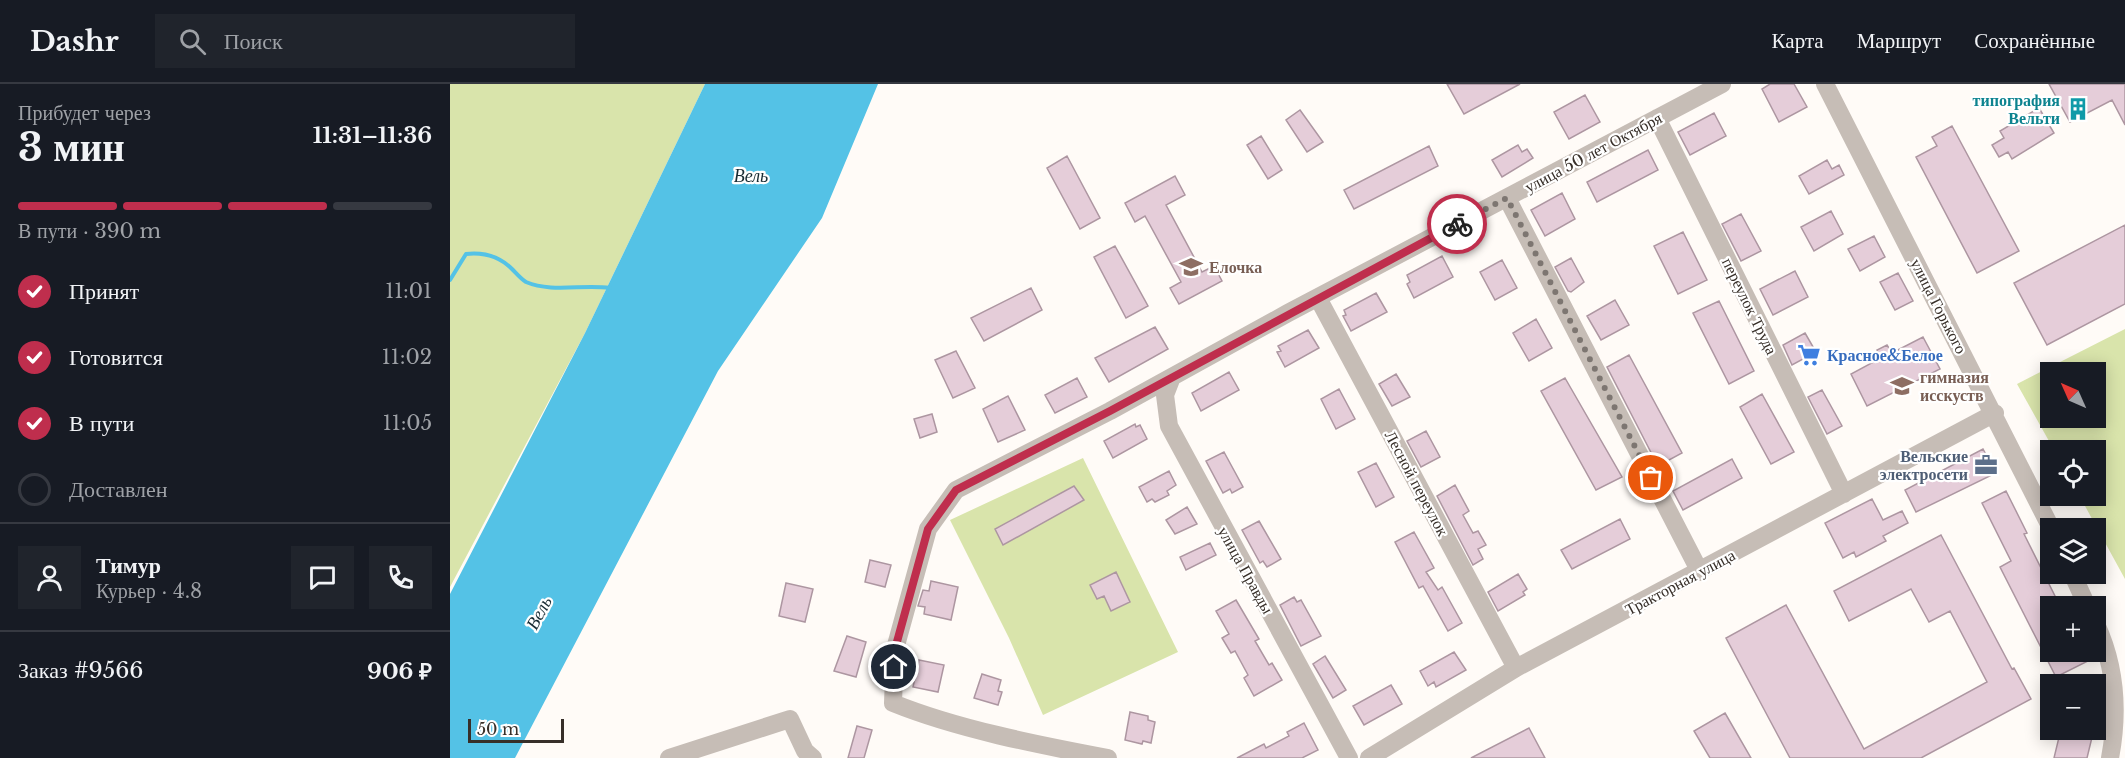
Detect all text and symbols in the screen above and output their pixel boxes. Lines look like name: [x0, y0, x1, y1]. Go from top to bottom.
search box: [155, 14, 575, 68]
text: Dashr: [30, 24, 119, 59]
icon: search: [176, 25, 209, 58]
text: Поиск: [224, 28, 283, 55]
text: Карта: [1772, 28, 1824, 54]
text: Маршрут: [1857, 28, 1941, 54]
text: Сохранённые: [1974, 28, 2095, 54]
place label: типография Вельти: [1973, 90, 2060, 128]
building icon: типография Вельти: [2065, 96, 2091, 122]
text: Прибудет через: [18, 101, 151, 125]
street label: улица 50 лет Октября: [1521, 107, 1666, 197]
text: 11:31–11:36: [313, 122, 432, 149]
text: 3 мин: [18, 123, 125, 172]
water label: Вель: [734, 165, 768, 187]
courier: [1427, 194, 1487, 254]
icon: bike: [1441, 208, 1474, 241]
text: В пути · 390 m: [18, 219, 161, 243]
school or university icon: Елочка: [1178, 254, 1204, 280]
street label: переулок Труда: [1718, 254, 1782, 358]
street label: улица Горького: [1906, 255, 1972, 357]
place label: Елочка: [1209, 257, 1262, 277]
icon: check: [18, 275, 51, 308]
text: Принят: [69, 278, 139, 305]
text: 11:01: [385, 279, 432, 303]
icon: check: [18, 341, 51, 374]
supermarket icon: Красное&Белое: [1796, 342, 1822, 368]
text: Готовится: [69, 344, 163, 371]
text: 11:02: [382, 345, 432, 369]
place label: Красное&Белое: [1827, 345, 1943, 365]
north arrow: [2040, 362, 2106, 428]
map controls: [2040, 362, 2106, 740]
place label: гимназия исскуств: [1920, 367, 1989, 405]
school or university icon: гимназия исскуств: [1889, 373, 1915, 399]
icon: check: [18, 407, 51, 440]
text: В пути: [69, 410, 134, 437]
text: 11:05: [383, 411, 432, 435]
street label: Лесной переулок: [1381, 427, 1453, 539]
button: locate: [2040, 440, 2106, 506]
place label: Вельские электросети: [1880, 446, 1968, 484]
pin: [1625, 452, 1676, 503]
office icon: Вельские электросети: [1973, 452, 1999, 478]
icon: bag: [1634, 461, 1667, 494]
text: Доставлен: [69, 476, 168, 503]
button: layers: [2040, 518, 2106, 584]
street label: улица Правды: [1214, 523, 1278, 617]
street label: Тракторная улица: [1622, 545, 1738, 619]
button: person: [18, 546, 81, 609]
button: chat: [291, 546, 354, 609]
button: phone: [369, 546, 432, 609]
text: Тимур: [96, 552, 161, 579]
text: Курьер · 4.8: [96, 579, 202, 603]
water label: Вель: [521, 593, 557, 633]
button: +: [2040, 596, 2106, 662]
pin: [868, 641, 919, 692]
icon: home: [877, 650, 910, 683]
text: Заказ #9566: [18, 657, 144, 684]
text: 906 ₽: [367, 658, 432, 685]
button: −: [2040, 674, 2106, 740]
scale bar: [468, 716, 564, 744]
text: 50 m: [477, 719, 519, 739]

